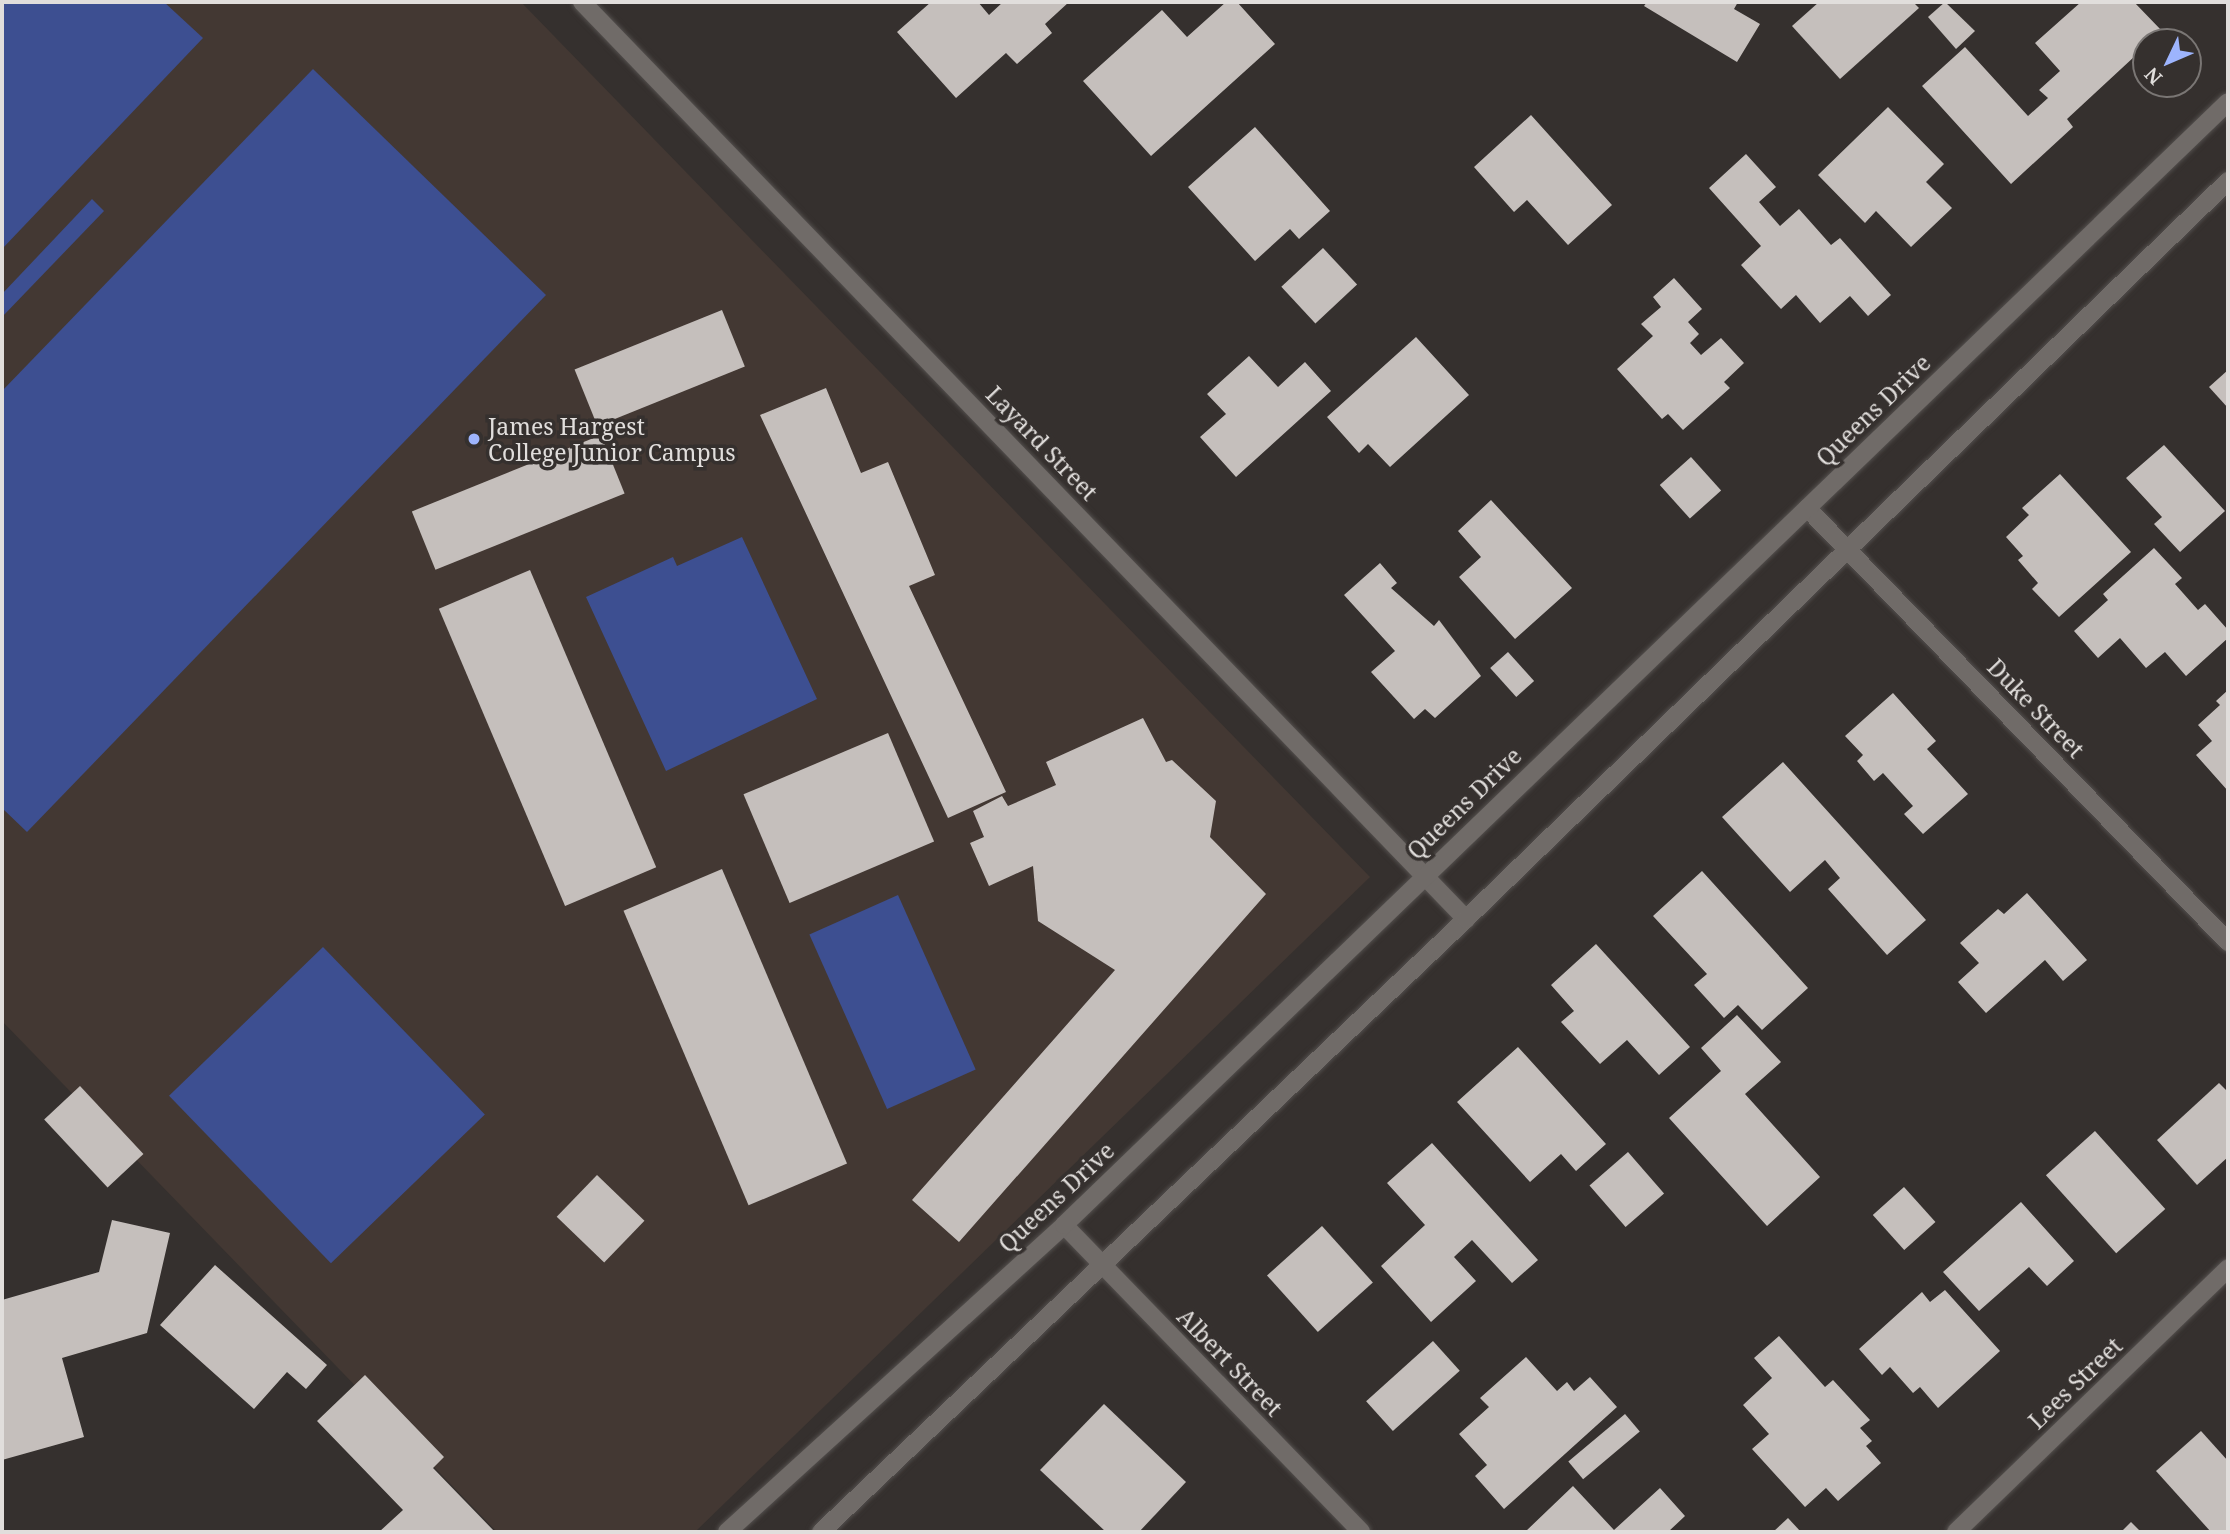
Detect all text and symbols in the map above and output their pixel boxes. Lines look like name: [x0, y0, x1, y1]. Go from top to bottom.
north arrow: [2132, 28, 2202, 98]
text: N: [2139, 62, 2168, 91]
street label: Queens Drive: [1810, 349, 1936, 471]
street label: Layard Street: [981, 380, 1103, 506]
place label: James Hargest College Junior Campus: [488, 412, 736, 466]
marker: James Hargest College Junior Campus: [466, 431, 482, 447]
street label: Duke Street: [1982, 653, 2090, 763]
street label: Queens Drive: [1401, 742, 1527, 864]
street label: Queens Drive: [992, 1136, 1120, 1258]
street label: Albert Street: [1172, 1302, 1288, 1422]
street label: Lees Street: [2022, 1332, 2128, 1434]

